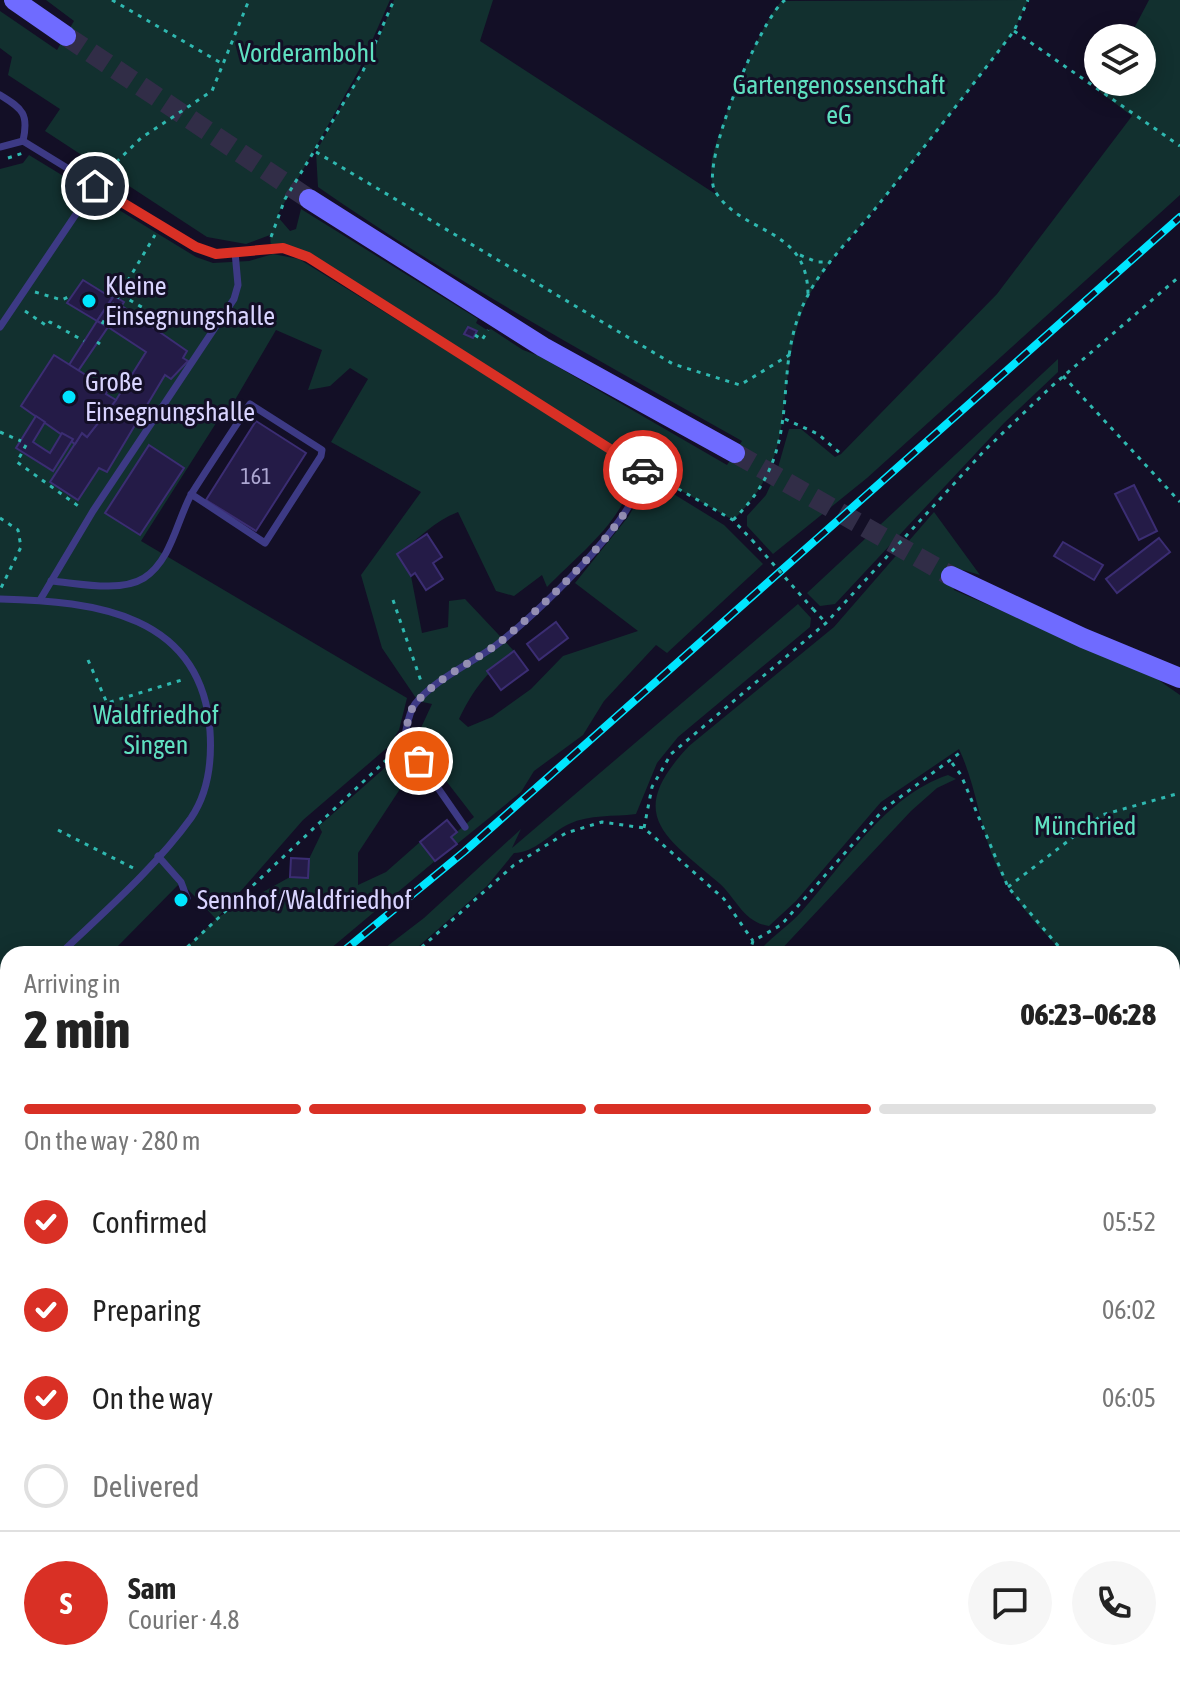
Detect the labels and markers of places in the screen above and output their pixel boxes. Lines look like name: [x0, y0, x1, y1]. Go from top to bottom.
pin: [61, 152, 129, 220]
place label: Kleine Einsegnungshalle: [105, 271, 275, 331]
marker: Kleine Einsegnungshalle: [80, 292, 98, 310]
place label: Große Einsegnungshalle: [85, 367, 255, 427]
marker: Große Einsegnungshalle: [60, 388, 78, 406]
pin: [385, 727, 453, 795]
place label: Sennhof/Waldfriedhof: [197, 885, 412, 915]
marker: Sennhof/Waldfriedhof: [172, 891, 190, 909]

